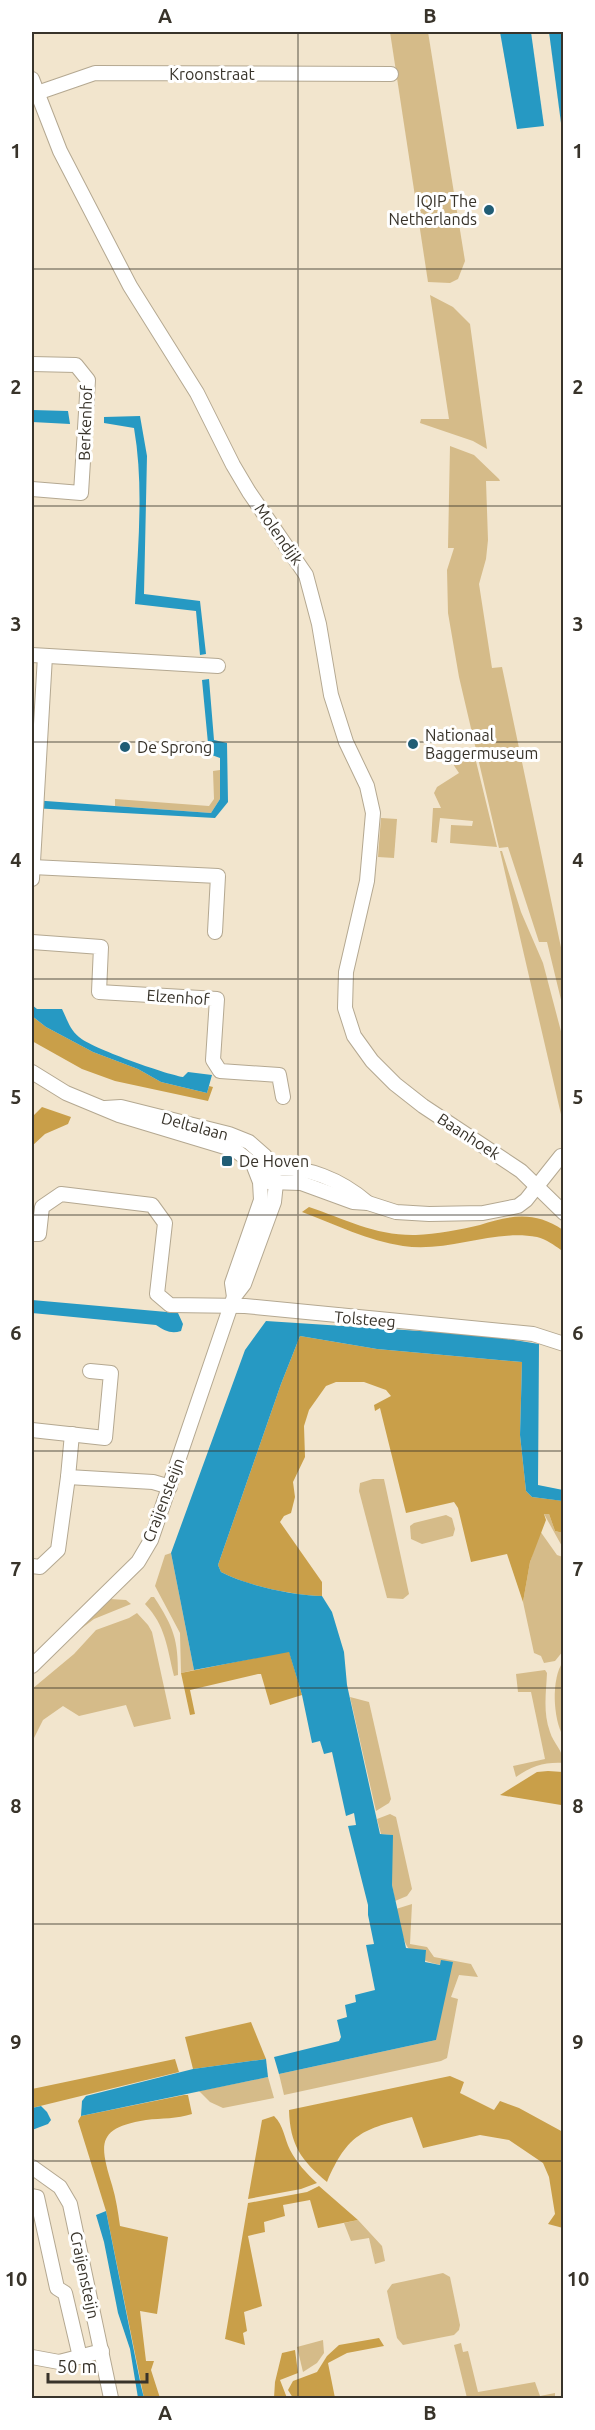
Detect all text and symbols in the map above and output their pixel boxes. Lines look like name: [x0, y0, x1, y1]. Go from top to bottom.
text: A: [158, 4, 172, 27]
text: B: [423, 4, 437, 27]
street label: Kroonstraat: [169, 65, 256, 83]
text: 1: [10, 139, 22, 162]
text: 1: [572, 139, 584, 162]
place label: IQIP The Netherlands: [389, 192, 477, 228]
marker: IQIP The Netherlands: [482, 203, 496, 217]
text: 2: [10, 375, 22, 398]
text: 2: [572, 375, 584, 398]
street label: Berkenhof: [75, 384, 95, 461]
street label: Molendijk: [251, 500, 307, 568]
text: 3: [10, 612, 22, 635]
text: 3: [572, 612, 584, 635]
place label: Nationaal Baggermuseum: [425, 726, 538, 762]
marker: Nationaal Baggermuseum: [406, 737, 420, 751]
place label: De Sprong: [137, 738, 212, 756]
marker: De Sprong: [118, 740, 132, 754]
text: 4: [10, 848, 22, 871]
text: 4: [572, 848, 584, 871]
street label: Elzenhof: [146, 986, 211, 1008]
text: 5: [10, 1085, 22, 1108]
text: 5: [572, 1085, 584, 1108]
street label: Deltalaan: [160, 1108, 230, 1144]
street label: Baanhoek: [434, 1109, 504, 1163]
place label: De Hoven: [239, 1152, 309, 1170]
marker: De Hoven: [220, 1154, 234, 1168]
street label: Tolsteeg: [333, 1307, 397, 1331]
text: 6: [10, 1321, 22, 1344]
text: 6: [572, 1321, 584, 1344]
street label: Craijensteijn: [139, 1455, 187, 1545]
text: 7: [10, 1557, 22, 1580]
text: 7: [572, 1557, 584, 1580]
text: 8: [10, 1794, 22, 1817]
text: 8: [572, 1794, 584, 1817]
text: 9: [10, 2030, 22, 2053]
text: 9: [572, 2030, 584, 2053]
street label: Craijensteijn: [67, 2230, 103, 2320]
text: 10: [5, 2267, 27, 2290]
text: 10: [567, 2267, 589, 2290]
scale bar: [48, 2346, 147, 2384]
text: 50 m: [57, 2356, 97, 2376]
text: A: [158, 2401, 172, 2424]
text: B: [423, 2401, 437, 2424]

